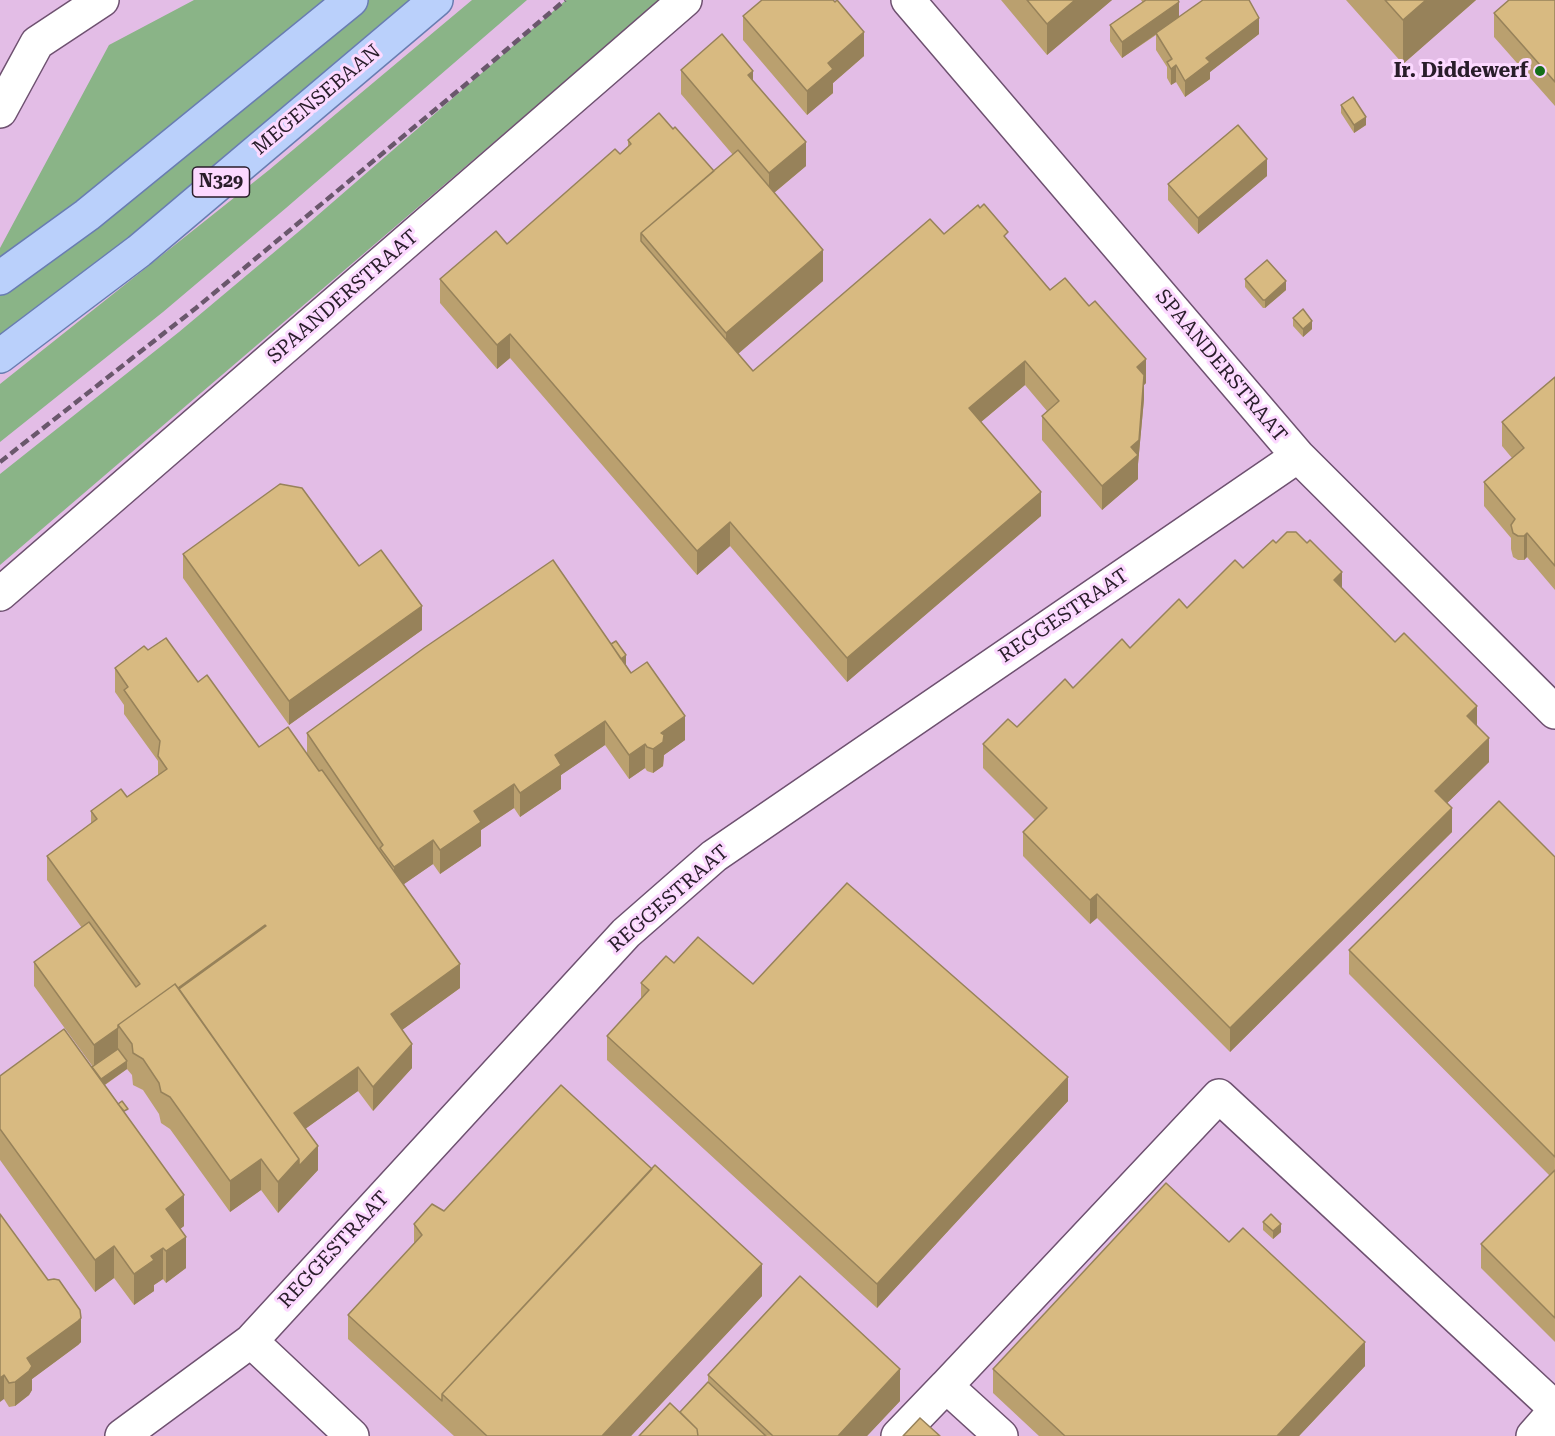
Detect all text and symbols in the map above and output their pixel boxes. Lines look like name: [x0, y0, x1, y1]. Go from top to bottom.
street label: MEGENSEBAAN: [248, 40, 386, 160]
place label: Ir. Diddewerf: [1394, 59, 1528, 83]
marker: Ir. Diddewerf: [1533, 64, 1547, 78]
road number: N329: [192, 167, 250, 197]
street label: SPAANDERSTRAAT: [263, 225, 423, 369]
street label: SPAANDERSTRAAT: [1150, 285, 1292, 447]
street label: REGGESTRAAT: [995, 564, 1133, 668]
street label: REGGESTRAAT: [604, 840, 734, 958]
street label: REGGESTRAAT: [274, 1187, 394, 1313]

